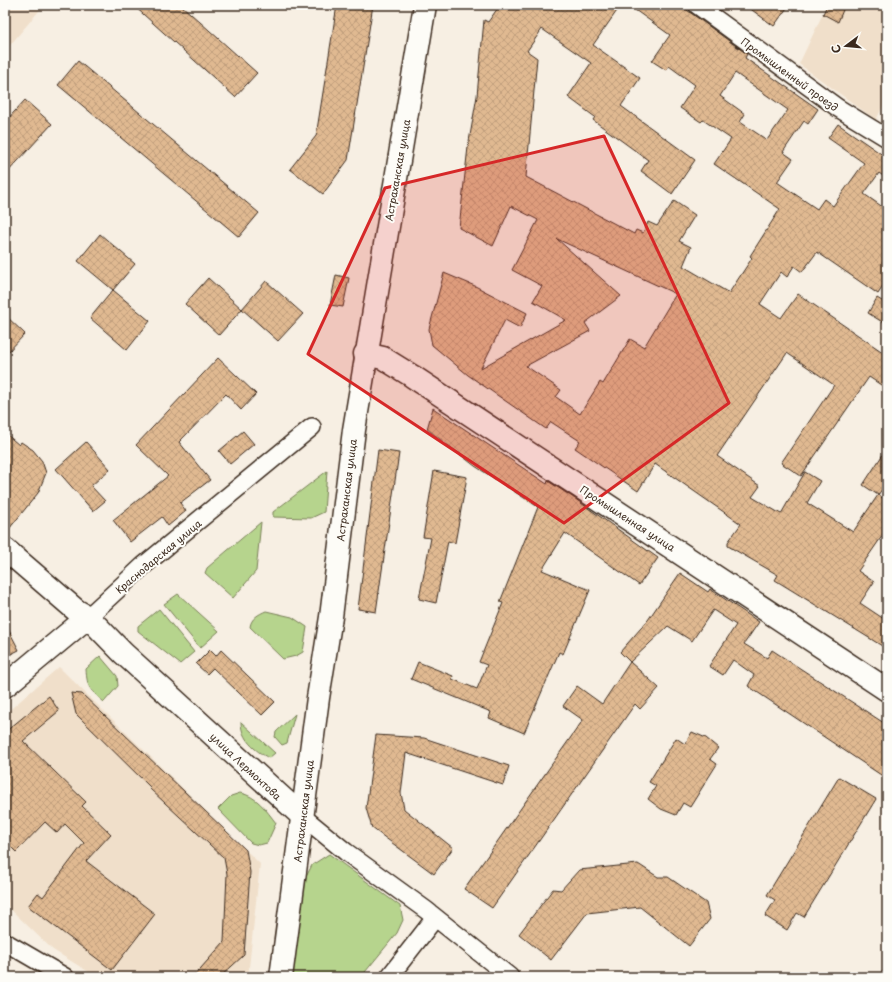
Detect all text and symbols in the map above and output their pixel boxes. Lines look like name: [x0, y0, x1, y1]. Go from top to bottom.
north arrow: [826, 26, 866, 66]
street label: Промышленный проезд: [738, 34, 842, 115]
text: С: [827, 43, 845, 55]
street label: Астраханская улица: [381, 117, 413, 222]
street label: Астраханская улица: [332, 437, 360, 542]
street label: Промышленная улица: [577, 481, 679, 555]
street label: Краснодарская улица: [112, 515, 205, 597]
street label: улица Лермонтова: [207, 729, 286, 804]
street label: Астраханская улица: [289, 758, 317, 863]

